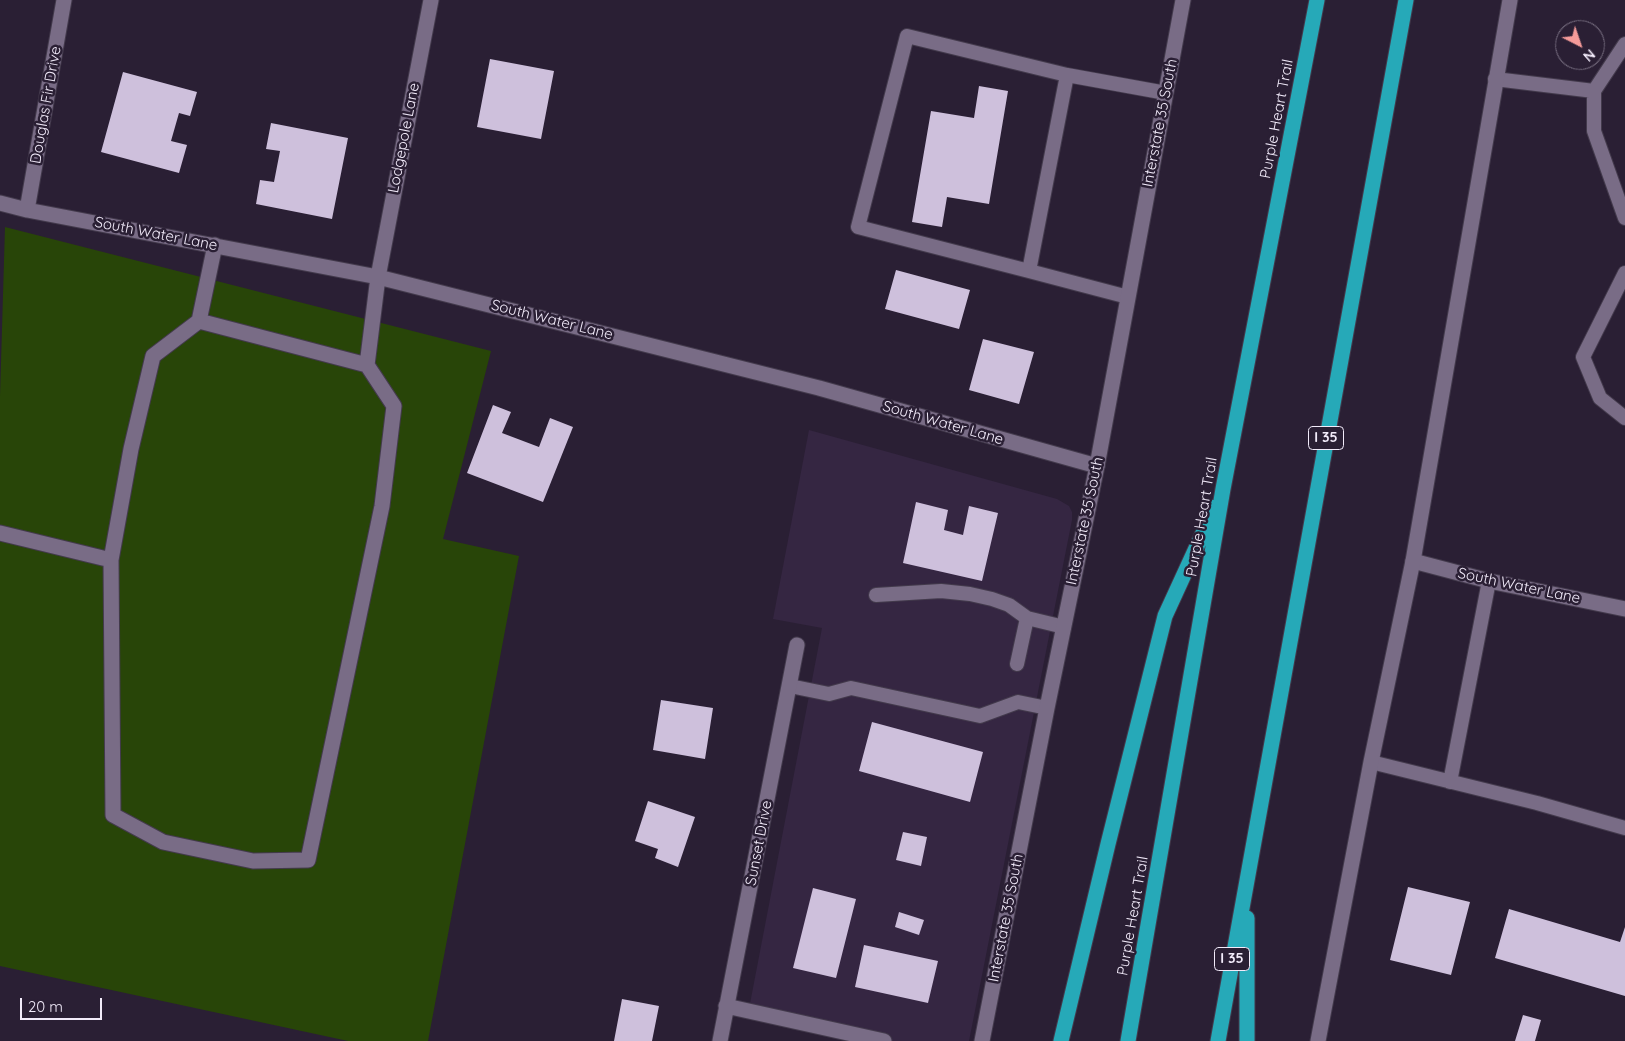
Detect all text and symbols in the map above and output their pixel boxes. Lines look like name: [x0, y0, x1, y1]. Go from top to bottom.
north arrow: [1555, 20, 1605, 70]
street label: Douglas Fir Drive: [27, 45, 65, 165]
text: N: [1579, 45, 1599, 66]
street label: Interstate 35 South: [1139, 57, 1181, 189]
street label: Purple Heart Trail: [1257, 58, 1297, 180]
street label: Lodgepole Lane: [384, 81, 424, 195]
street label: South Water Lane: [93, 213, 219, 255]
street label: South Water Lane: [489, 296, 615, 344]
street label: South Water Lane: [881, 397, 1005, 449]
road number: I 35: [1308, 426, 1344, 449]
street label: Interstate 35 South: [1063, 455, 1107, 587]
street label: Purple Heart Trail: [1183, 456, 1221, 578]
street label: South Water Lane: [1456, 564, 1582, 608]
street label: Sunset Drive: [742, 799, 776, 887]
street label: Interstate 35 South: [985, 852, 1027, 984]
street label: Purple Heart Trail: [1114, 855, 1152, 977]
road number: I 35: [1214, 948, 1250, 971]
scale bar: [22, 988, 105, 1020]
text: 20 m: [28, 997, 63, 1016]

